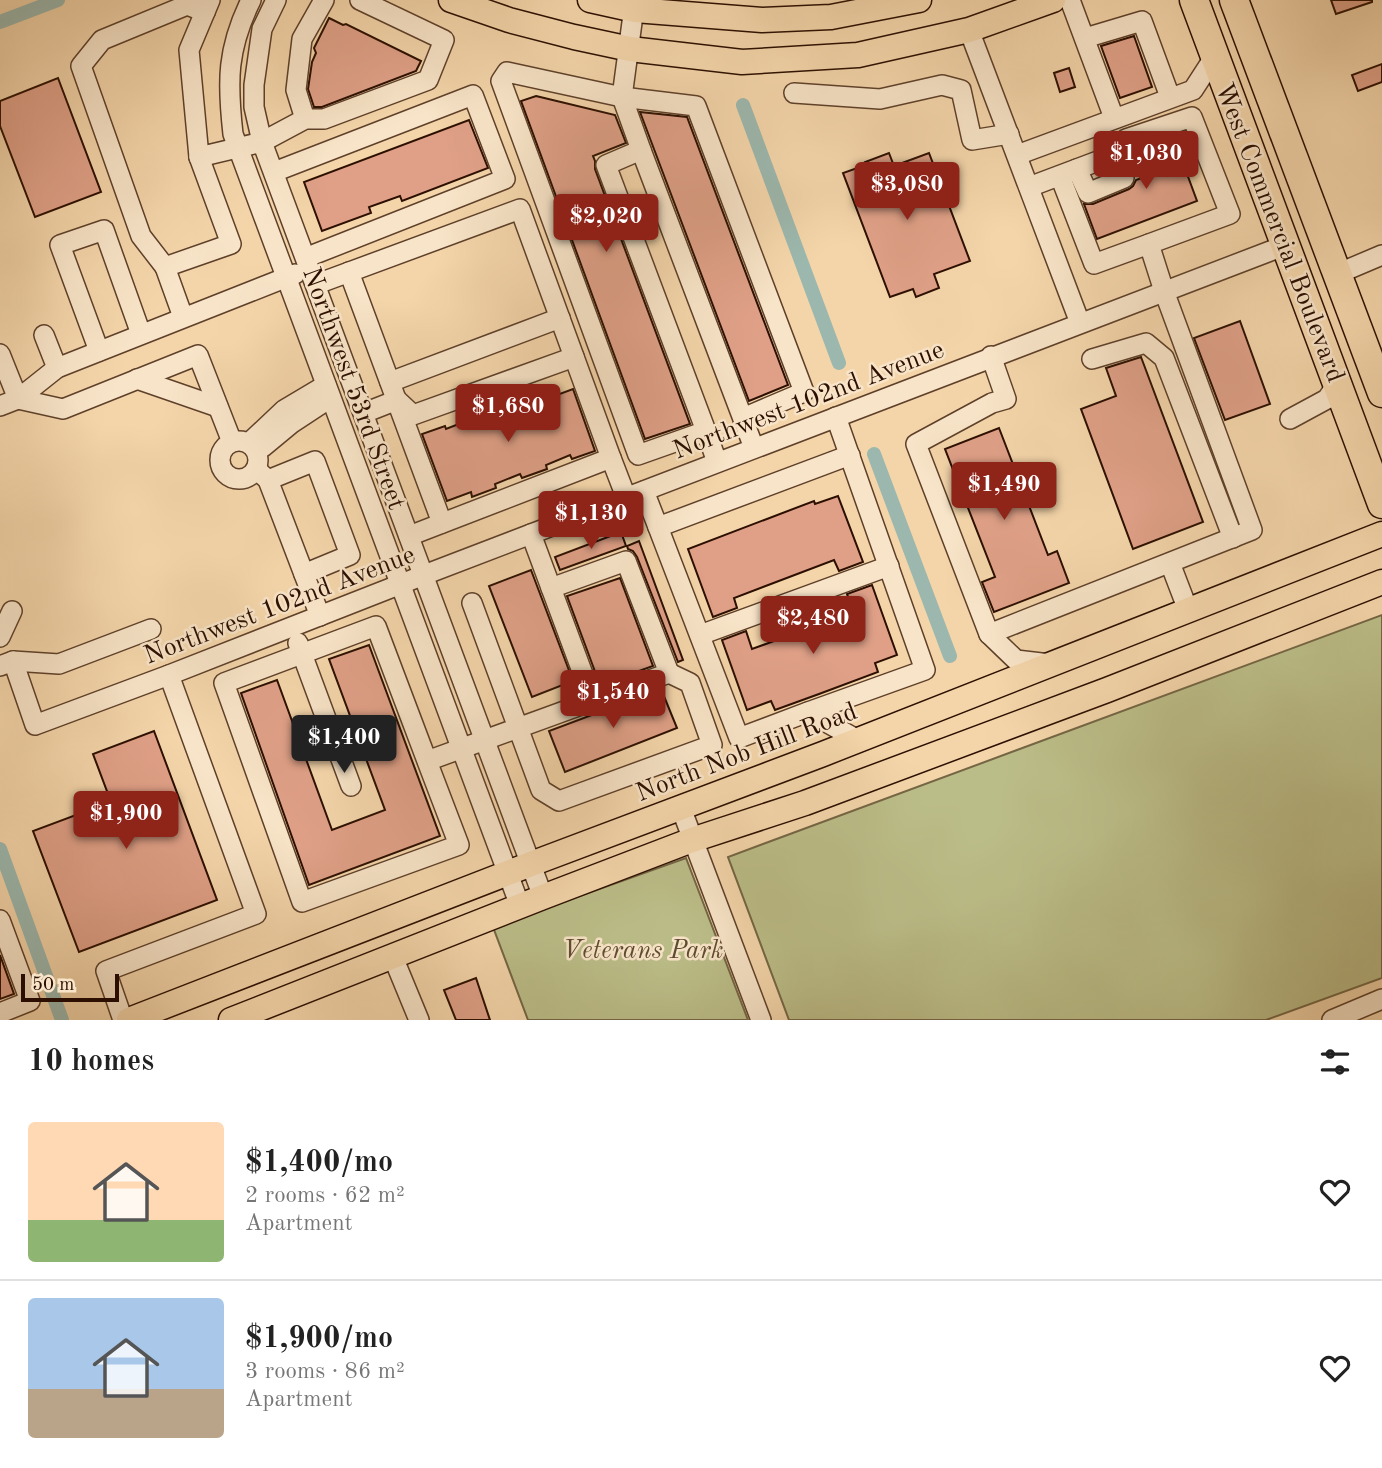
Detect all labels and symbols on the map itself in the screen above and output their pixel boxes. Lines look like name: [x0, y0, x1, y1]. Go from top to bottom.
street label: West Commercial Boulevard: [1210, 79, 1348, 386]
pin: $1,030: [1089, 132, 1203, 191]
pin: $3,080: [850, 162, 964, 222]
pin: $2,020: [549, 194, 663, 254]
street label: Northwest 53rd Street: [297, 264, 409, 513]
street label: Northwest 102nd Avenue: [670, 337, 948, 465]
pin: $1,680: [451, 384, 565, 444]
pin: $1,490: [947, 462, 1061, 522]
pin: $1,130: [534, 491, 648, 551]
street label: Northwest 102nd Avenue: [141, 542, 419, 670]
pin: $2,480: [756, 596, 870, 656]
pin: $1,540: [556, 670, 670, 730]
street label: North Nob Hill Road: [633, 699, 861, 807]
pin: $1,400: [287, 716, 401, 775]
pin: $1,900: [69, 792, 183, 851]
park label: Veterans Park: [562, 938, 724, 964]
scale bar: [21, 971, 119, 1003]

